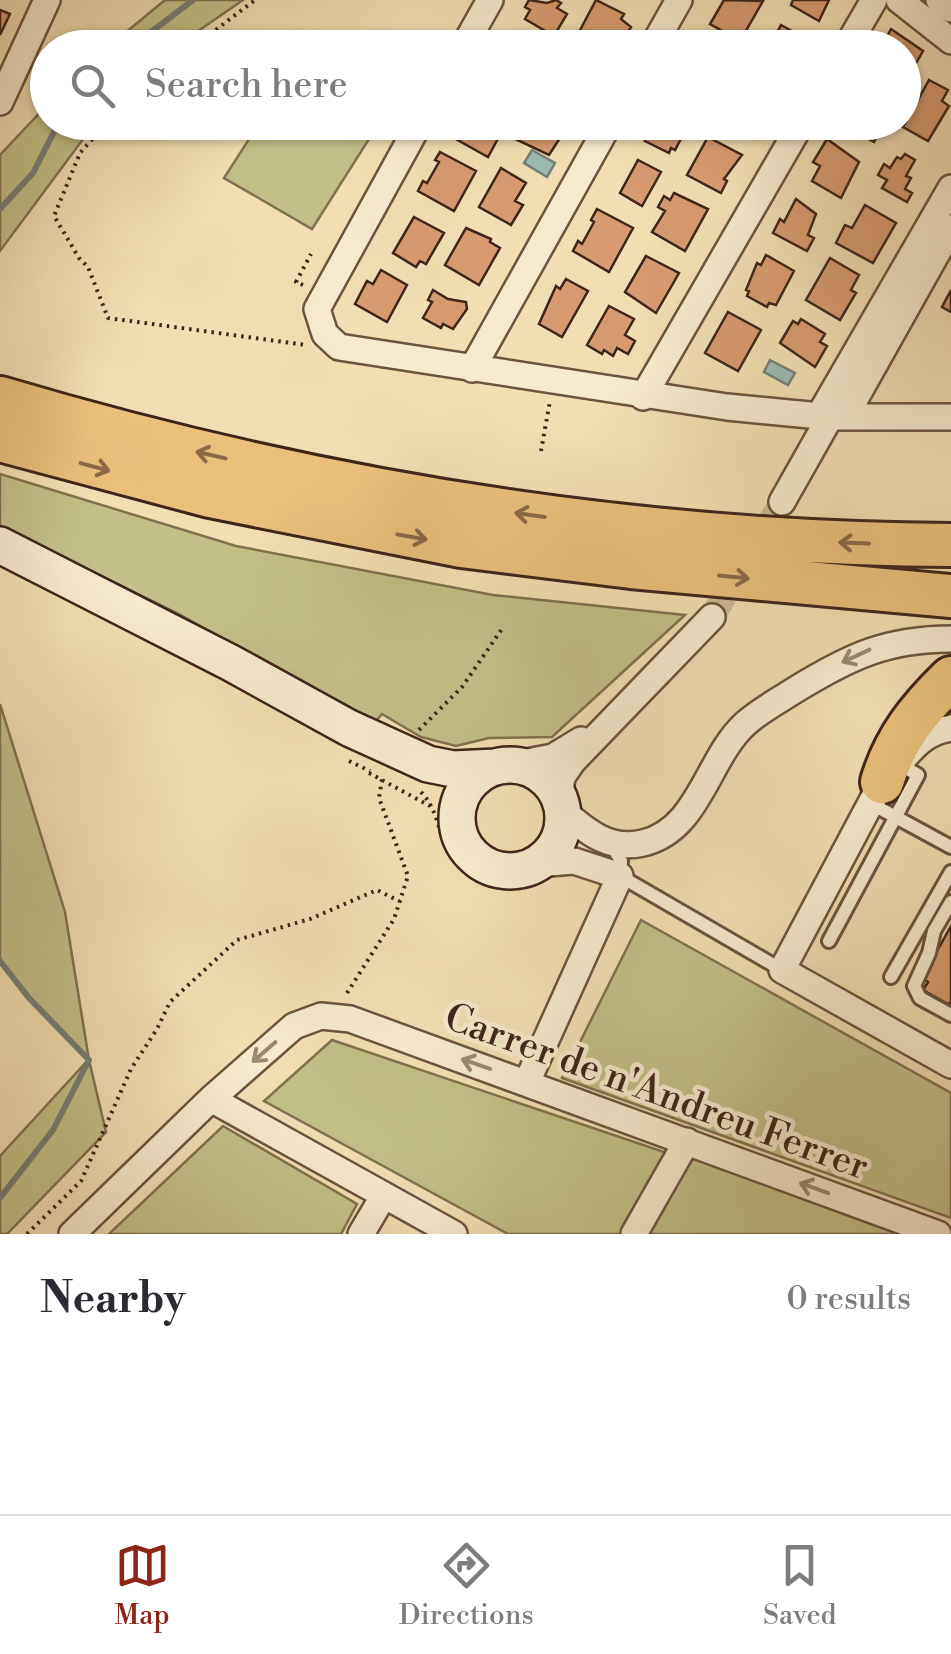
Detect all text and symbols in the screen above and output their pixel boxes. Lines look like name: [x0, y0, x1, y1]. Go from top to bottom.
search box: [30, 30, 921, 140]
icon: search: [65, 58, 120, 113]
text: Search here: [145, 62, 348, 109]
one-way arrow: [195, 445, 227, 463]
one-way arrow: [78, 458, 110, 477]
one-way arrow: [514, 506, 546, 524]
one-way arrow: [395, 528, 427, 547]
one-way arrow: [838, 533, 870, 552]
one-way arrow: [718, 568, 750, 587]
one-way arrow: [842, 648, 872, 667]
street label: Carrer de n'Andreu Ferrer: [438, 994, 875, 1191]
one-way arrow: [252, 1040, 277, 1063]
one-way arrow: [460, 1053, 492, 1071]
one-way arrow: [799, 1178, 830, 1196]
text: Nearby: [40, 1273, 185, 1326]
text: 0 results: [786, 1279, 911, 1319]
tab: Map: [115, 1538, 170, 1633]
tab: Directions: [399, 1538, 534, 1633]
tab: Saved: [763, 1538, 836, 1633]

